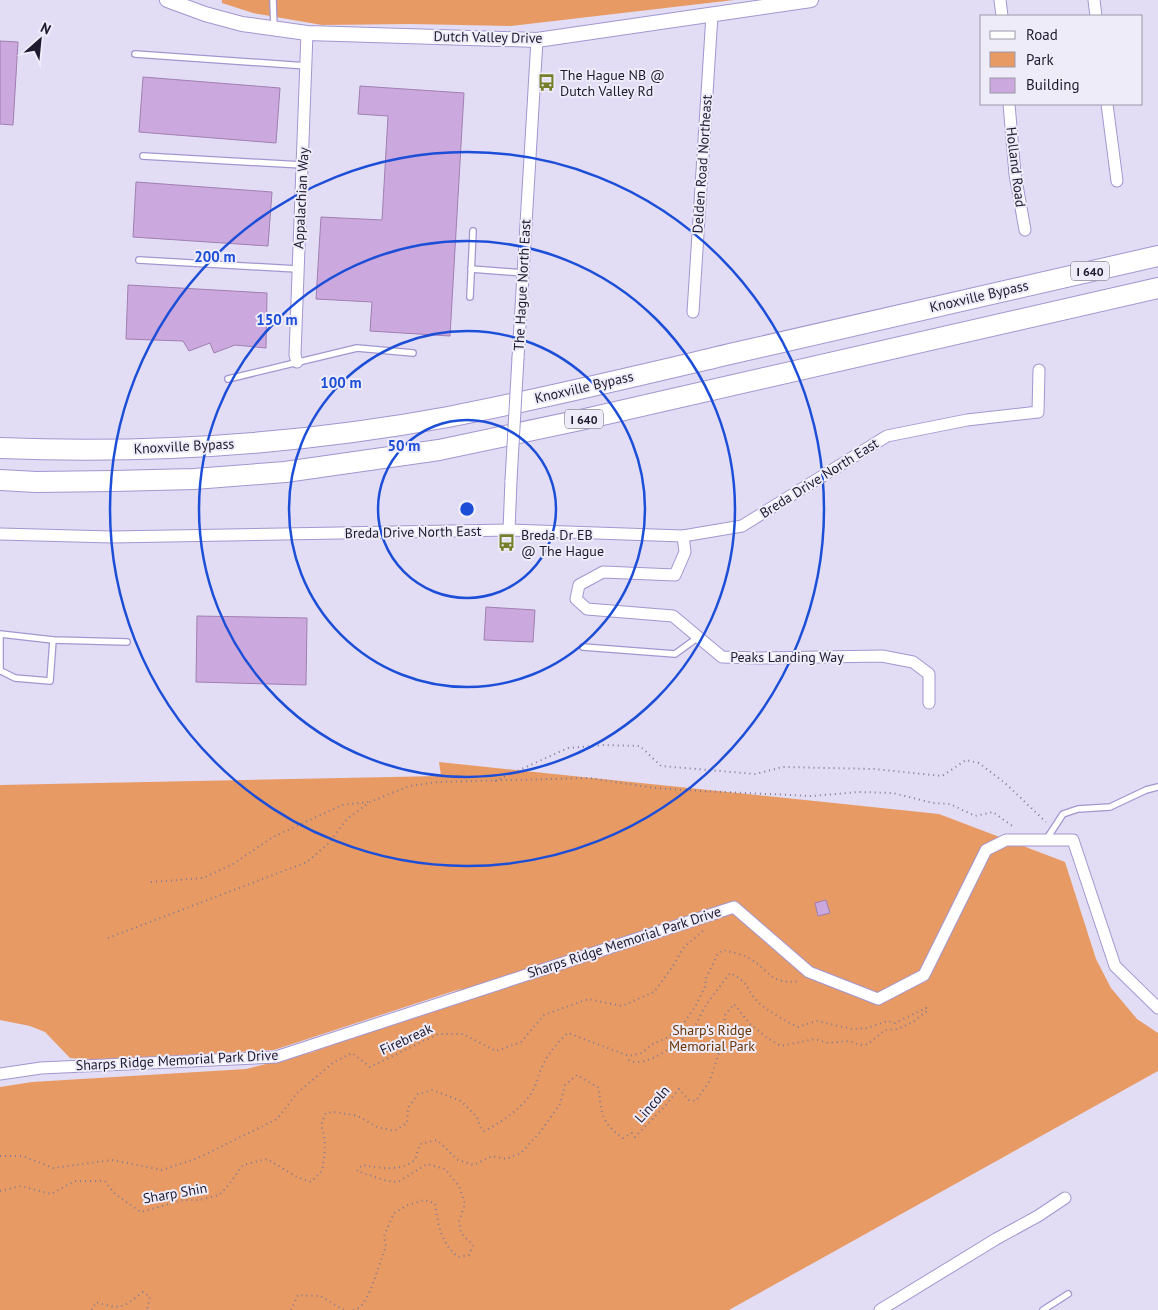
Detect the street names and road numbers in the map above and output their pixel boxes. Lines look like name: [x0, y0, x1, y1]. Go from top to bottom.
street label: Dutch Valley Drive: [433, 27, 543, 47]
street label: Delden Road Northeast: [688, 94, 716, 234]
street label: Holland Road: [1002, 126, 1030, 208]
street label: Appalachian Way: [289, 146, 313, 249]
street label: The Hague North East: [510, 218, 534, 351]
road number: I 640: [1071, 262, 1109, 280]
street label: Knoxville Bypass: [928, 276, 1030, 316]
street label: Knoxville Bypass: [533, 367, 635, 407]
road number: I 640: [565, 409, 603, 428]
street label: Knoxville Bypass: [133, 434, 235, 458]
street label: Breda Drive North East: [756, 434, 882, 522]
street label: Breda Drive North East: [344, 522, 482, 542]
street label: Peaks Landing Way: [730, 648, 844, 666]
street label: Sharps Ridge Memorial Park Drive: [525, 902, 723, 982]
street label: Firebreak: [377, 1019, 435, 1059]
street label: Sharps Ridge Memorial Park Drive: [75, 1046, 279, 1074]
street label: Lincoln: [631, 1082, 673, 1126]
street label: Sharp Shin: [142, 1179, 208, 1207]

